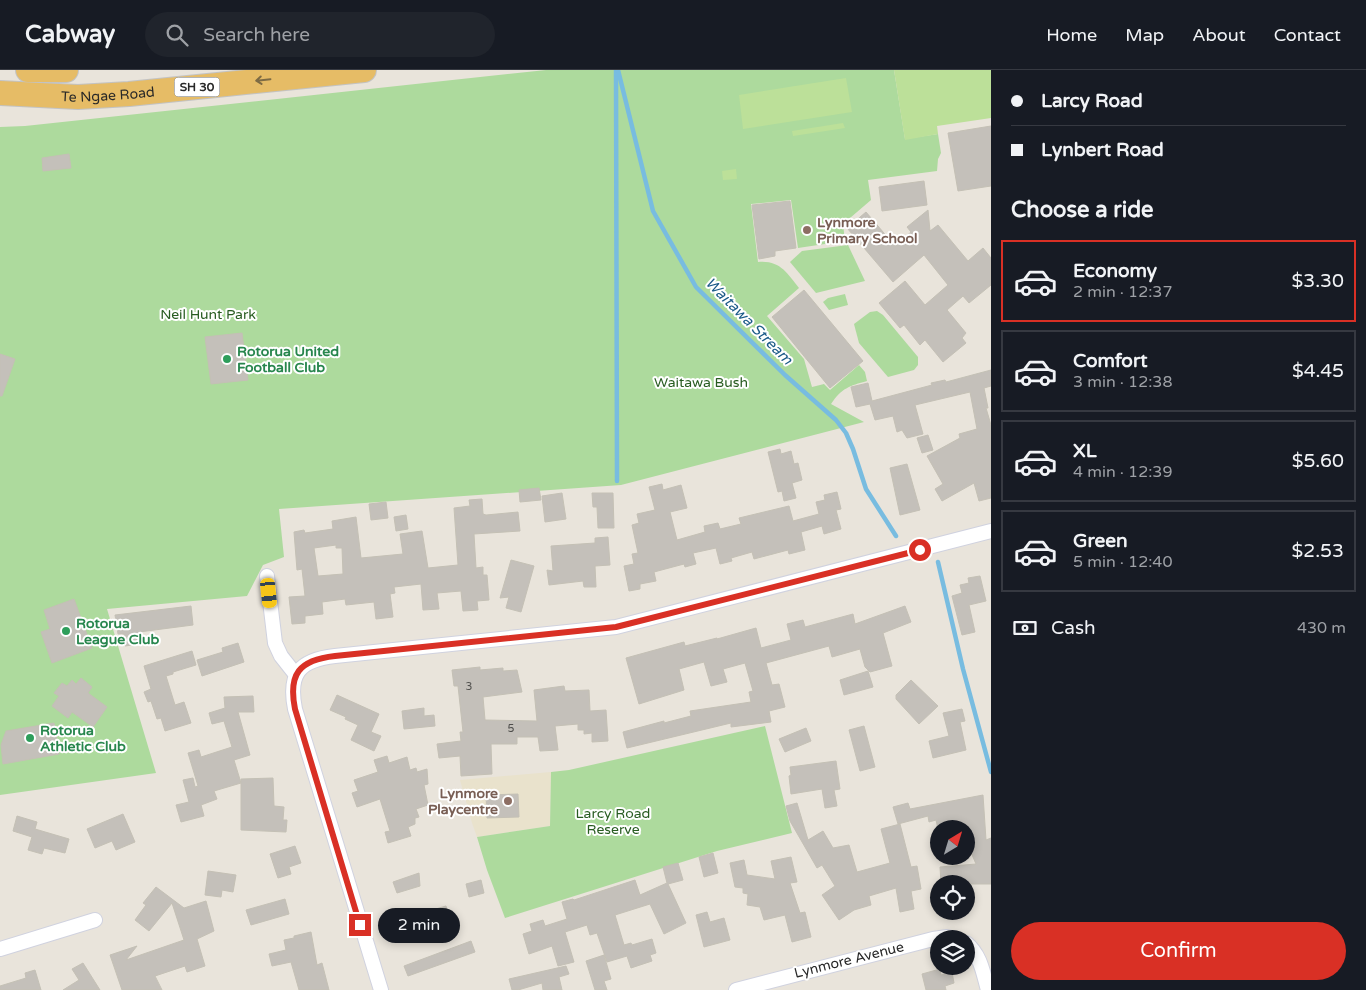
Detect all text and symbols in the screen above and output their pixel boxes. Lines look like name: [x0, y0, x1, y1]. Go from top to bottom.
search box: [145, 12, 495, 57]
text: Cabway: [25, 20, 115, 49]
icon: search: [163, 21, 191, 49]
text: Search here: [203, 24, 310, 46]
text: Home: [1046, 24, 1097, 46]
text: Map: [1125, 24, 1164, 46]
text: About: [1192, 24, 1246, 46]
text: Contact: [1274, 24, 1341, 46]
one-way arrow: [255, 76, 271, 85]
road number: SH 30: [174, 78, 220, 96]
street label: Te Ngae Road: [61, 83, 155, 106]
text: Larcy Road: [1041, 90, 1143, 112]
text: Lynbert Road: [1041, 139, 1164, 161]
text: Choose a ride: [1011, 197, 1154, 223]
place label: Lynmore Primary School: [817, 214, 918, 247]
marker: Lynmore Primary School: [801, 224, 813, 236]
icon: car: [1013, 259, 1058, 304]
text: Economy: [1073, 260, 1157, 282]
text: $3.30: [1292, 270, 1344, 292]
water label: Waitawa Stream: [702, 274, 797, 369]
text: 2 min · 12:37: [1073, 282, 1172, 302]
park label: Neil Hunt Park: [160, 306, 256, 323]
place label: Rotorua United Football Club: [237, 343, 339, 376]
icon: car: [1013, 349, 1058, 394]
text: Comfort: [1073, 350, 1147, 372]
marker: Rotorua United Football Club: [221, 353, 233, 365]
text: $4.45: [1292, 360, 1344, 382]
text: 3 min · 12:38: [1073, 372, 1172, 392]
park label: Waitawa Bush: [654, 374, 748, 391]
icon: car: [1013, 439, 1058, 484]
text: XL: [1073, 440, 1097, 462]
text: $5.60: [1292, 450, 1344, 472]
text: 4 min · 12:39: [1073, 462, 1172, 482]
icon: car: [1013, 529, 1058, 574]
text: Green: [1073, 530, 1127, 552]
route start: [909, 539, 931, 561]
text: $2.53: [1292, 540, 1344, 562]
text: 5 min · 12:40: [1073, 552, 1172, 572]
car: [259, 577, 278, 609]
icon: cash: [1011, 614, 1039, 642]
place label: Rotorua League Club: [76, 615, 160, 648]
text: Cash: [1051, 617, 1096, 639]
text: 430 m: [1297, 618, 1346, 638]
marker: Rotorua League Club: [60, 625, 72, 637]
house number: 3: [466, 680, 473, 693]
place label: Rotorua Athletic Club: [40, 722, 126, 755]
house number: 5: [508, 722, 515, 735]
marker: Rotorua Athletic Club: [24, 732, 36, 744]
place label: Lynmore Playcentre: [428, 785, 498, 818]
marker: Lynmore Playcentre: [502, 795, 514, 807]
park label: Larcy Road Reserve: [576, 805, 650, 838]
north arrow: [930, 820, 975, 865]
map controls: [930, 820, 975, 975]
button: locate: [930, 875, 975, 920]
callout: 2 min: [378, 908, 460, 942]
route end: [349, 914, 371, 936]
text: 2 min: [398, 915, 440, 935]
button: Confirm: [1011, 922, 1346, 980]
button: layers: [930, 930, 975, 975]
street label: Lynmore Avenue: [792, 938, 906, 982]

